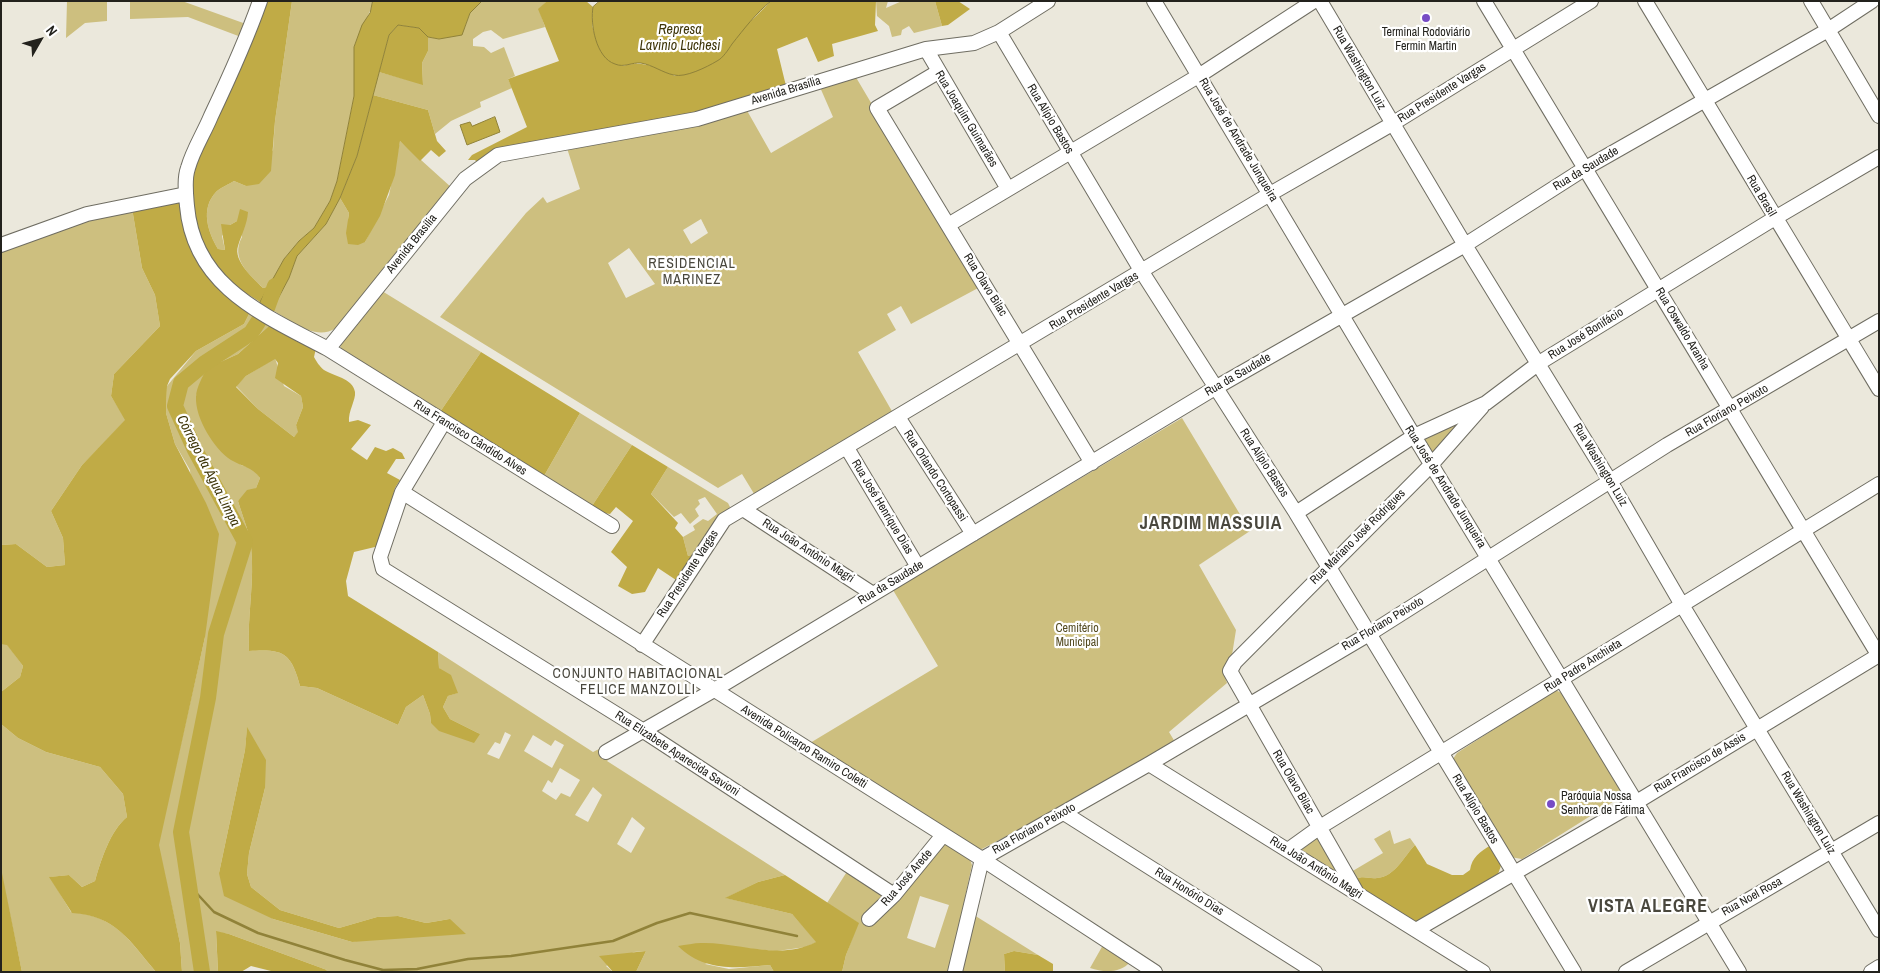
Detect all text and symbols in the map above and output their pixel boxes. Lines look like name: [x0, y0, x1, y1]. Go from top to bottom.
marker: Terminal Rodoviário Fermin Martin: [1420, 12, 1432, 24]
north arrow: [15, 15, 65, 65]
text: N: [42, 22, 61, 40]
water label: Represa Lavinio Luchesi: [639, 22, 721, 54]
street label: Rua Washington Luiz: [1329, 24, 1389, 112]
place label: Terminal Rodoviário Fermin Martin: [1382, 26, 1470, 54]
street label: Rua Presidente Vargas: [1395, 60, 1489, 126]
street label: Rua Joaquim Guimarães: [932, 68, 1000, 170]
street label: Avenida Brasília: [749, 74, 823, 108]
street label: Rua José de Andrade Junqueira: [1195, 76, 1281, 204]
street label: Rua Alípio Bastos: [1024, 82, 1076, 156]
street label: Rua da Saudade: [1551, 144, 1621, 194]
street label: Rua Brasil: [1743, 173, 1779, 219]
street label: Avenida Brasília: [384, 211, 440, 277]
street label: Rua Olavo Bilac: [960, 251, 1010, 319]
district label: RESIDENCIAL MARINEZ: [647, 256, 737, 288]
street label: Rua Presidente Vargas: [1047, 269, 1141, 333]
street label: Rua Oswaldo Aranha: [1652, 285, 1712, 373]
street label: Rua José Bonifácio: [1546, 305, 1626, 363]
street label: Rua da Saudade: [1202, 350, 1274, 400]
street label: Rua Floriano Peixoto: [1683, 382, 1771, 440]
street label: Rua Francisco Cândido Alves: [411, 397, 529, 479]
water label: Córrego da Água Limpa: [173, 413, 243, 529]
street label: Rua Washington Luiz: [1570, 421, 1630, 509]
street label: Rua José de Andrade Junqueira: [1401, 423, 1489, 551]
street label: Rua Alípio Bastos: [1237, 426, 1291, 500]
street label: Rua Orlando Cortopassi: [900, 428, 970, 524]
street label: Rua José Henrique Dias: [848, 457, 916, 557]
street label: Rua Mariano José Rodrigues: [1307, 486, 1409, 588]
district label: JARDIM MASSUIA: [1138, 513, 1284, 535]
street label: Rua João Antônio Magri: [759, 516, 857, 586]
street label: Rua Presidente Vargas: [654, 527, 722, 621]
street label: Rua da Saudade: [856, 558, 926, 608]
street label: Rua Floriano Peixoto: [1339, 594, 1427, 654]
park label: Cemitério Municipal: [1055, 622, 1099, 650]
street label: Rua Padre Anchieta: [1542, 636, 1624, 696]
district label: CONJUNTO HABITACIONAL FELICE MANZOLLI: [550, 666, 726, 699]
street label: Avenida Policarpo Ramiro Coletti: [738, 702, 870, 792]
street label: Rua Elizabete Aparecida Savioni: [612, 708, 742, 800]
street label: Rua Francisco de Assis: [1652, 730, 1748, 796]
street label: Rua Olavo Bilac: [1269, 748, 1317, 816]
street label: Rua Washington Luiz: [1778, 769, 1838, 857]
street label: Rua Alípio Bastos: [1449, 772, 1501, 846]
place label: Paróquia Nossa Senhora de Fátima: [1561, 790, 1645, 818]
marker: Paróquia Nossa Senhora de Fátima: [1545, 798, 1557, 810]
street label: Rua Floriano Peixoto: [990, 800, 1078, 858]
street label: Rua João Antônio Magri: [1267, 834, 1365, 902]
street label: Rua José Arede: [878, 847, 936, 909]
street label: Rua Honório Dias: [1152, 865, 1226, 919]
street label: Rua Noel Rosa: [1719, 875, 1785, 919]
district label: VISTA ALEGRE: [1587, 896, 1709, 918]

